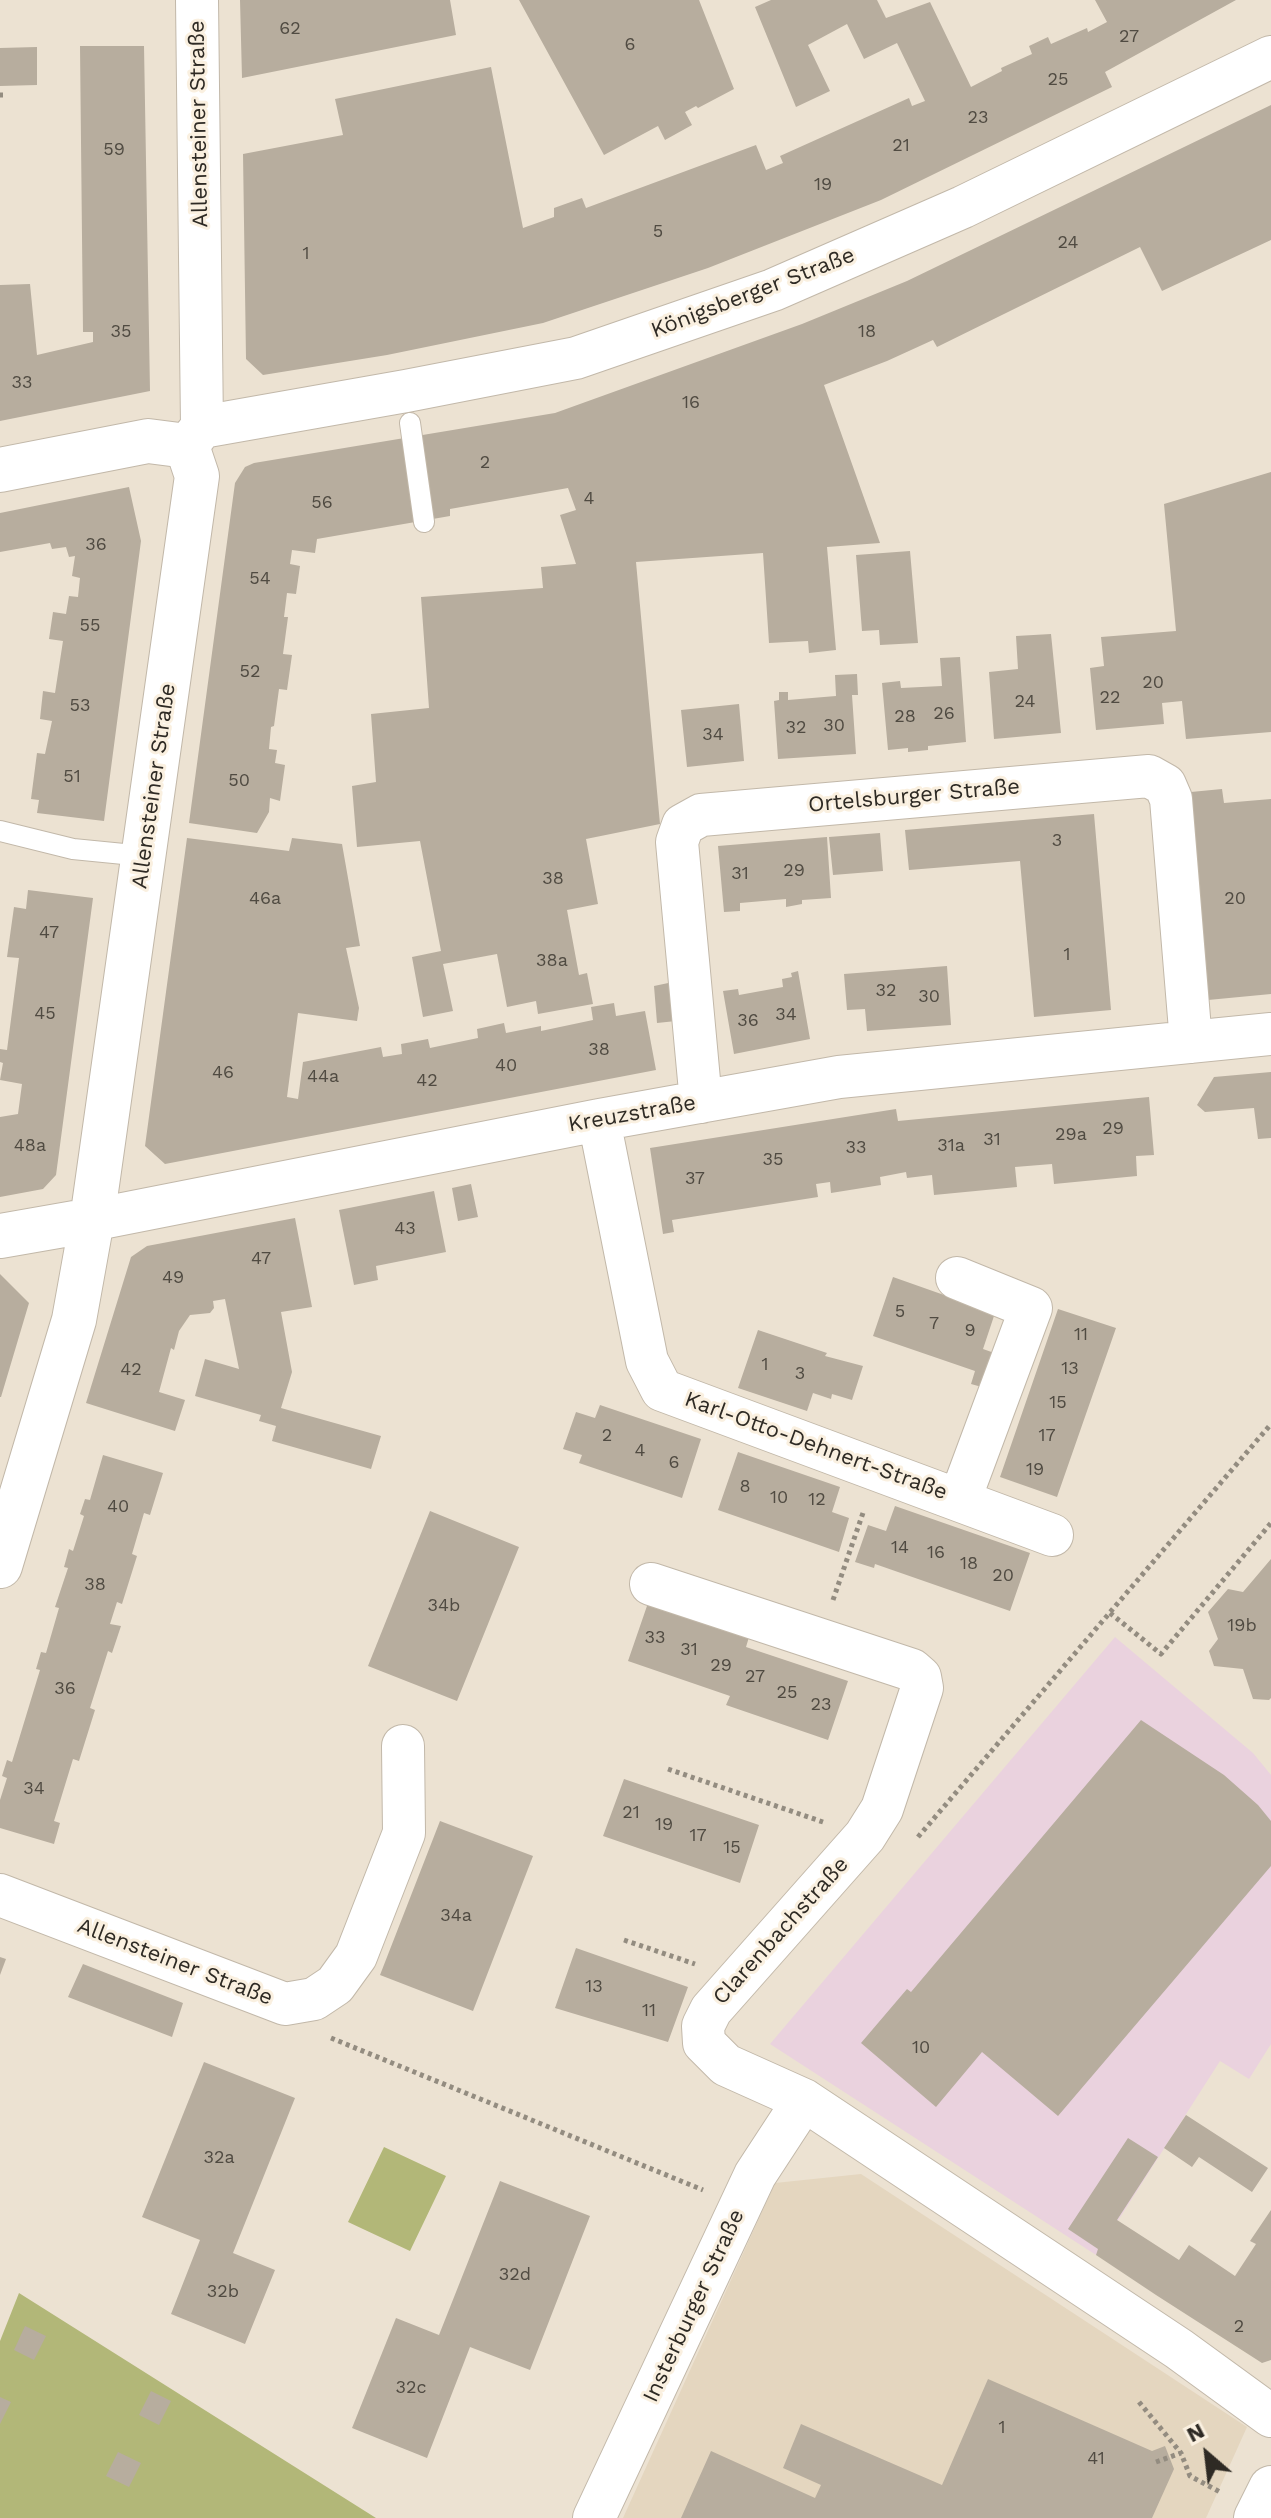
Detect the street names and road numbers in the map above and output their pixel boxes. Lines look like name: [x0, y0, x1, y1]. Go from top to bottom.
street label: Allensteiner Straße: [184, 20, 214, 228]
street label: Königsberger Straße: [647, 242, 859, 344]
street label: Allensteiner Straße: [127, 682, 181, 890]
street label: Ortelsburger Straße: [807, 774, 1021, 818]
street label: Kreuzstraße: [566, 1090, 698, 1138]
street label: Karl-Otto-Dehnert-Straße: [681, 1386, 951, 1506]
street label: Clarenbachstraße: [708, 1852, 854, 2010]
street label: Allensteiner Straße: [74, 1913, 276, 2011]
street label: Insterburger Straße: [638, 2205, 750, 2407]

